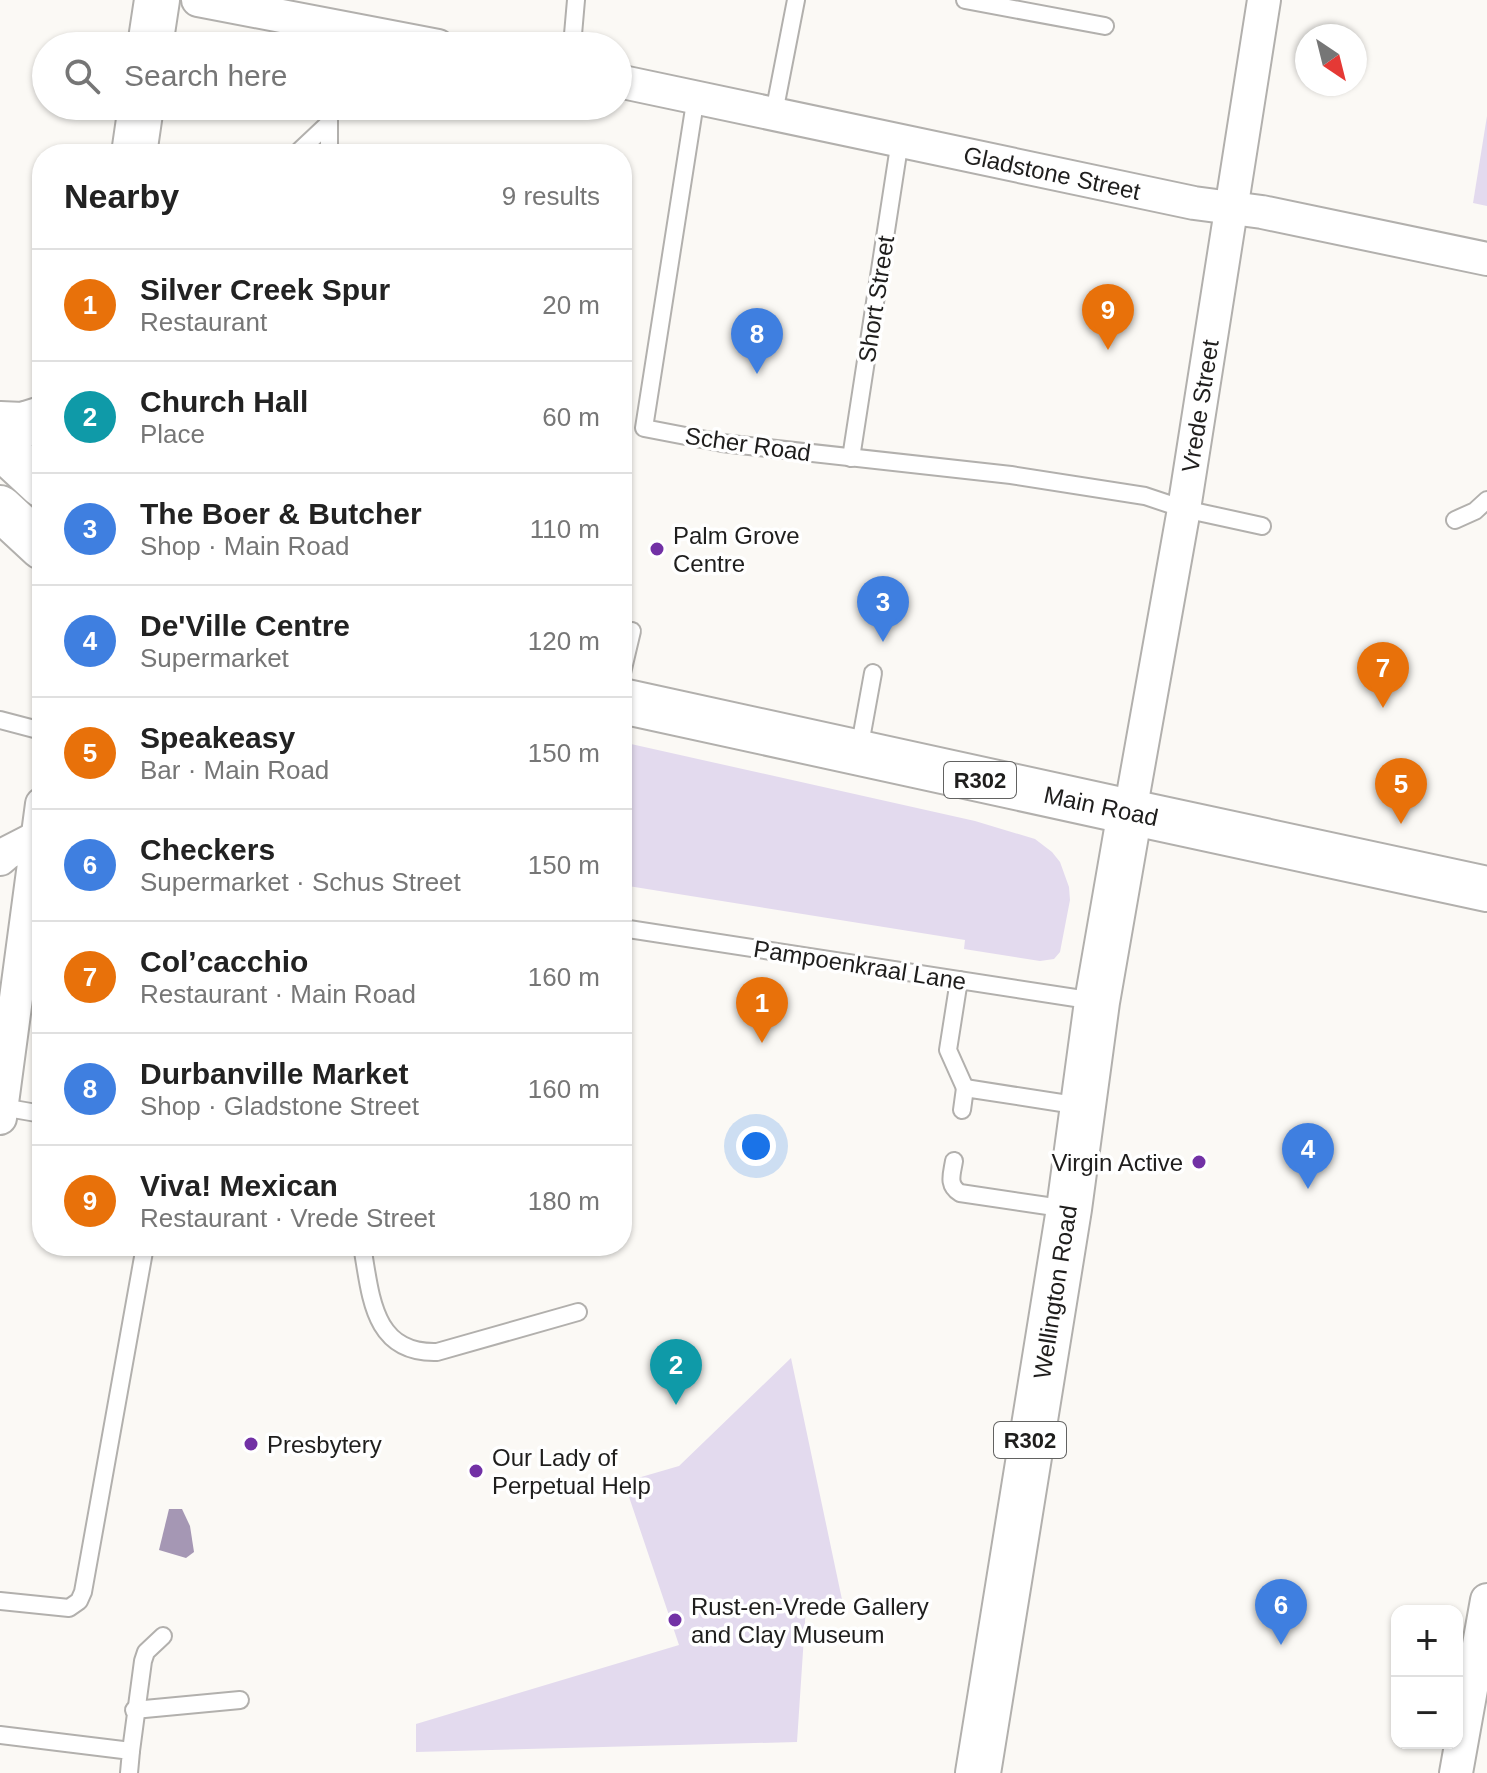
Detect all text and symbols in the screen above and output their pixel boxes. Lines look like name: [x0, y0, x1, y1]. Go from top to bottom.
north arrow: [1295, 24, 1367, 96]
search box: [32, 32, 632, 120]
icon: search: [60, 54, 104, 98]
text: Search here: [124, 59, 287, 92]
street label: Gladstone Street: [961, 141, 1143, 205]
text: Nearby: [64, 177, 179, 215]
text: 9 results: [502, 181, 600, 211]
street label: Short Street: [853, 233, 899, 364]
text: Silver Creek Spur: [140, 273, 390, 306]
pin: 9: [1082, 284, 1134, 350]
text: 1: [83, 290, 97, 320]
text: 20 m: [542, 290, 600, 320]
text: Restaurant: [140, 307, 267, 337]
pin: 8: [731, 308, 783, 374]
street label: Vrede Street: [1176, 337, 1224, 474]
text: Church Hall: [140, 385, 308, 418]
text: 2: [83, 402, 97, 432]
text: 60 m: [542, 402, 600, 432]
text: Place: [140, 419, 205, 449]
street label: Scher Road: [683, 422, 813, 466]
text: The Boer & Butcher: [140, 497, 422, 530]
text: 3: [83, 514, 97, 544]
text: 110 m: [530, 514, 600, 544]
place label: Palm Grove Centre: [673, 522, 800, 577]
text: Shop · Main Road: [140, 531, 350, 561]
marker: Palm Grove Centre: [648, 540, 666, 558]
pin: 3: [857, 576, 909, 642]
text: De'Ville Centre: [140, 609, 350, 642]
text: 4: [83, 626, 97, 656]
text: 120 m: [528, 626, 600, 656]
pin: 7: [1357, 642, 1409, 708]
text: Supermarket: [140, 643, 289, 673]
text: Speakeasy: [140, 721, 295, 754]
text: 5: [83, 738, 97, 768]
text: 150 m: [528, 738, 600, 768]
text: Bar · Main Road: [140, 755, 329, 785]
pin: 5: [1375, 758, 1427, 824]
road number: R302: [944, 762, 1016, 798]
street label: Main Road: [1041, 781, 1161, 831]
text: Checkers: [140, 833, 275, 866]
text: 6: [83, 850, 97, 880]
text: 150 m: [528, 850, 600, 880]
text: Supermarket · Schus Street: [140, 867, 461, 897]
street label: Pampoenkraal Lane: [752, 935, 968, 995]
text: Col’cacchio: [140, 945, 308, 978]
text: 7: [83, 962, 97, 992]
text: 160 m: [528, 962, 600, 992]
pin: 1: [736, 977, 788, 1043]
text: Restaurant · Main Road: [140, 979, 416, 1009]
text: Durbanville Market: [140, 1057, 408, 1090]
text: 8: [83, 1074, 97, 1104]
text: 160 m: [528, 1074, 600, 1104]
text: Shop · Gladstone Street: [140, 1091, 419, 1121]
pin: 4: [1282, 1123, 1334, 1189]
your location: [736, 1126, 776, 1166]
place label: Virgin Active: [1051, 1149, 1183, 1176]
marker: Virgin Active: [1190, 1153, 1208, 1171]
text: Viva! Mexican: [140, 1169, 338, 1202]
text: 9: [83, 1186, 97, 1216]
text: 180 m: [528, 1186, 600, 1216]
text: Restaurant · Vrede Street: [140, 1203, 435, 1233]
street label: Wellington Road: [1028, 1203, 1082, 1381]
pin: 2: [650, 1339, 702, 1405]
road number: R302: [994, 1422, 1066, 1458]
place label: Presbytery: [267, 1431, 382, 1458]
marker: Presbytery: [242, 1435, 260, 1453]
place label: Our Lady of Perpetual Help: [492, 1444, 651, 1499]
marker: Our Lady of Perpetual Help: [467, 1462, 485, 1480]
pin: 6: [1255, 1579, 1307, 1645]
place label: Rust-en-Vrede Gallery and Clay Museum: [691, 1593, 929, 1648]
map controls: [1391, 1605, 1463, 1749]
button: +: [1391, 1605, 1463, 1677]
marker: Rust-en-Vrede Gallery and Clay Museum: [666, 1611, 684, 1629]
button: −: [1391, 1677, 1463, 1749]

